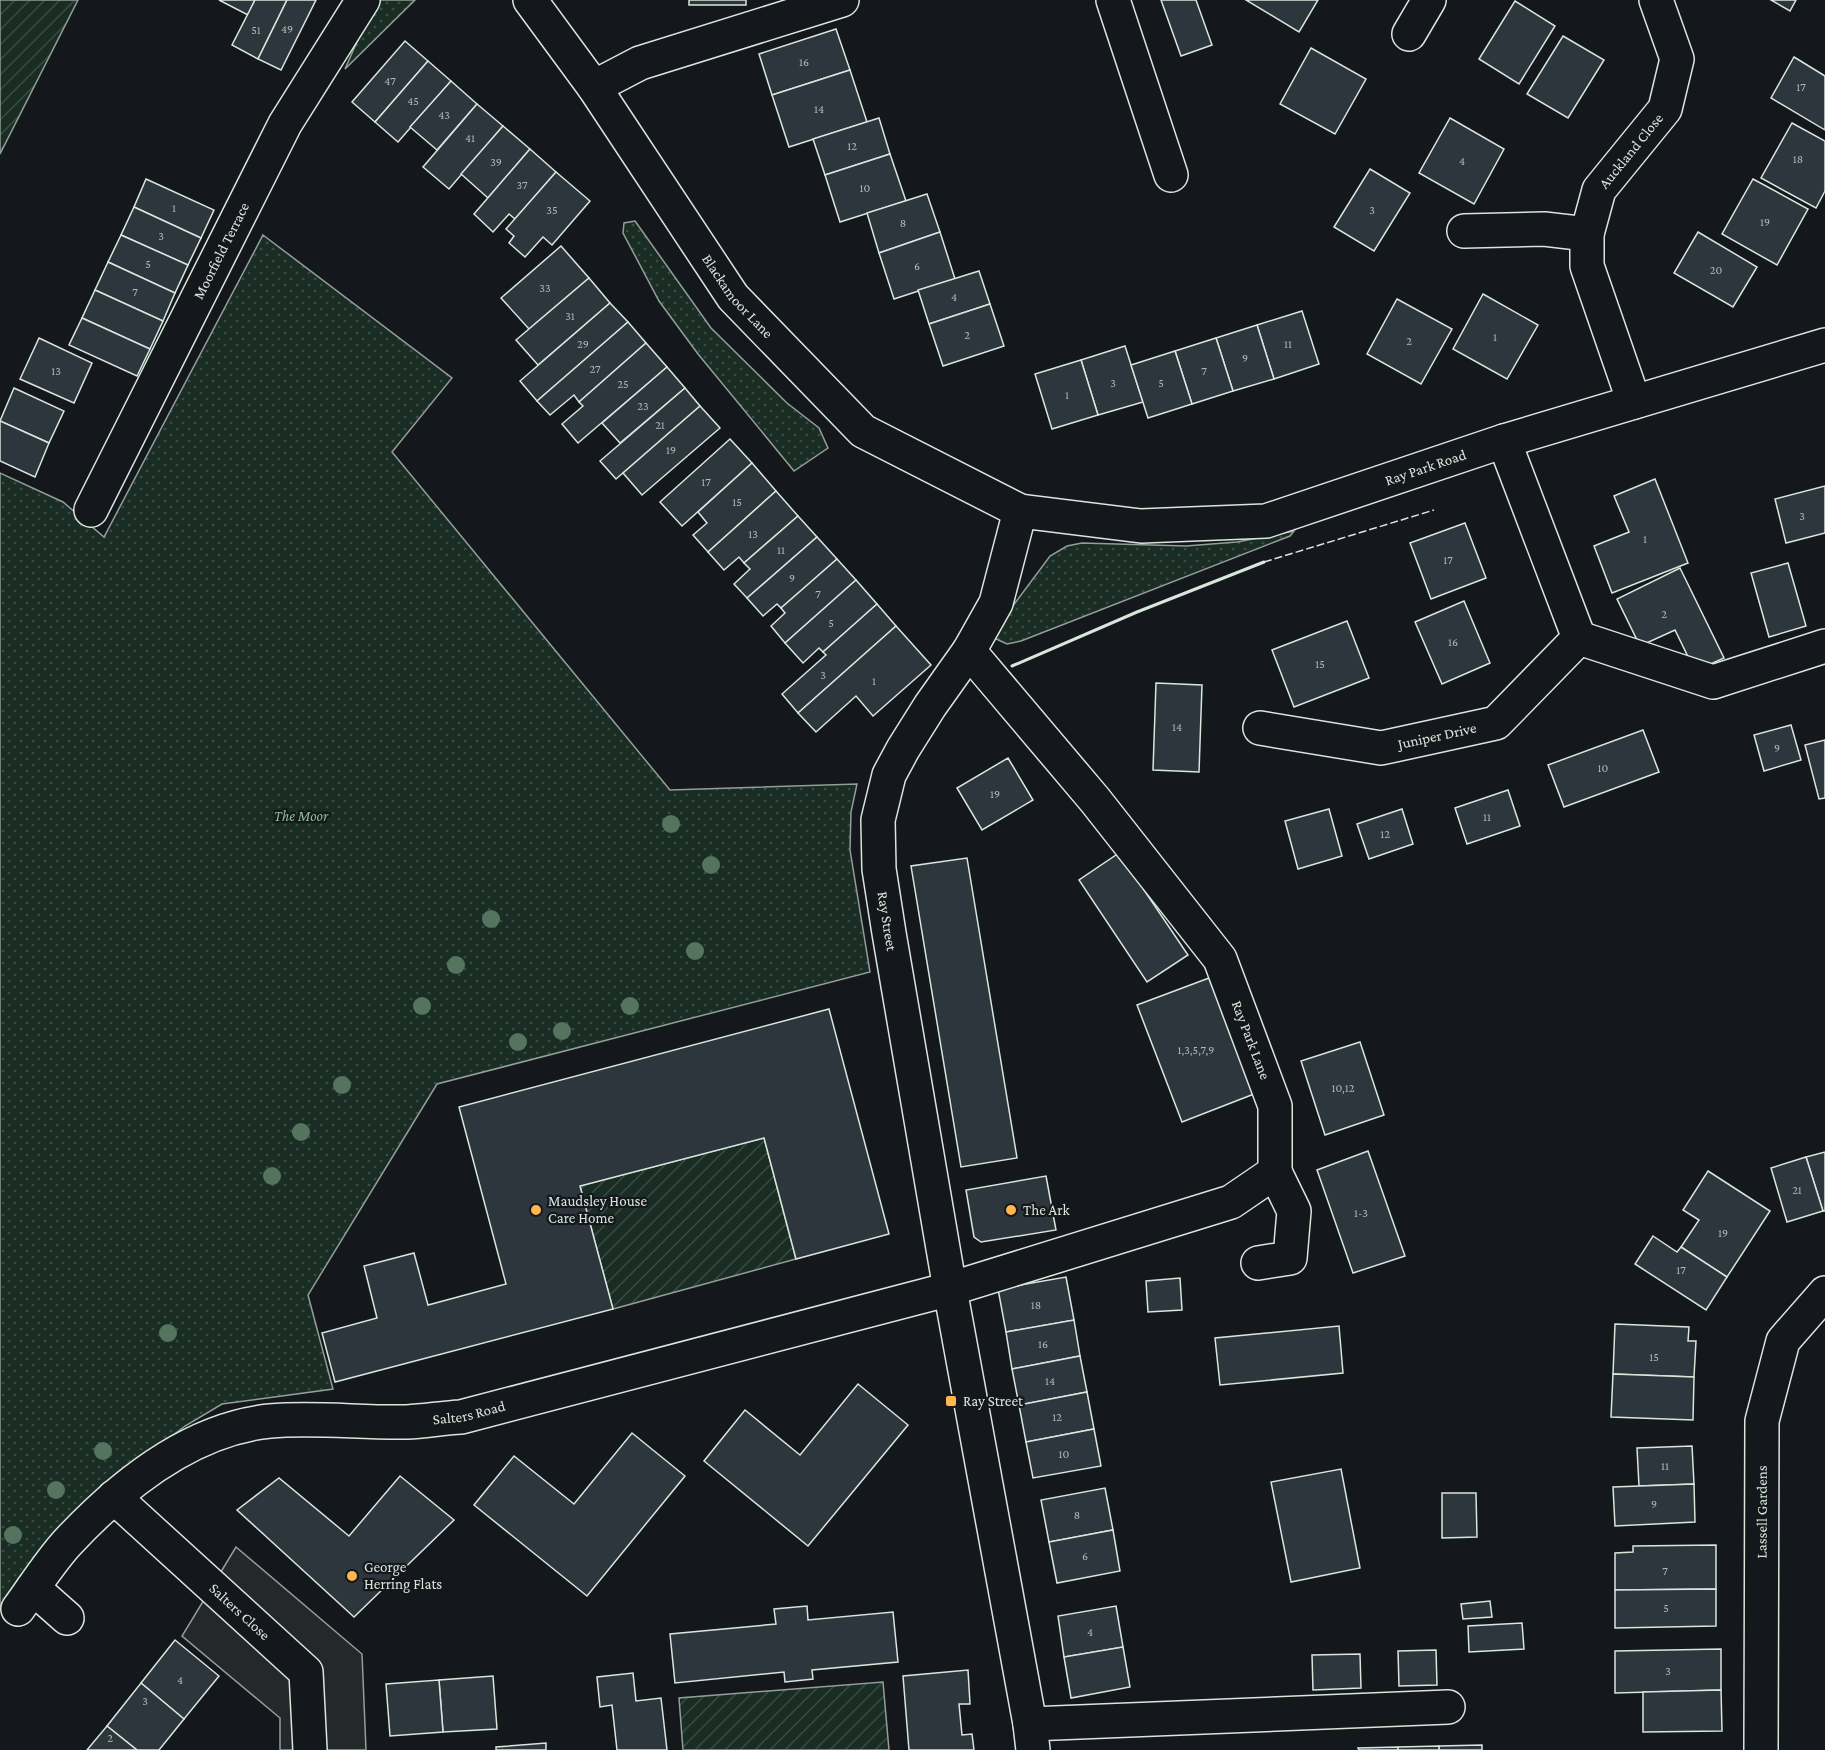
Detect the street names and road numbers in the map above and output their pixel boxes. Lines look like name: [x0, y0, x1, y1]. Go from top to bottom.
street label: Auckland Close: [1596, 110, 1666, 192]
street label: Moorfield Terrace: [190, 199, 252, 302]
street label: Blackamoor Lane: [699, 251, 777, 342]
street label: Ray Park Road: [1383, 446, 1468, 488]
street label: Juniper Drive: [1394, 719, 1478, 754]
street label: Ray Street: [875, 890, 900, 953]
street label: Ray Park Lane: [1228, 998, 1274, 1083]
street label: Salters Road: [432, 1398, 507, 1428]
street label: Lassell Gardens: [1754, 1465, 1770, 1559]
street label: Salters Close: [206, 1580, 273, 1643]

